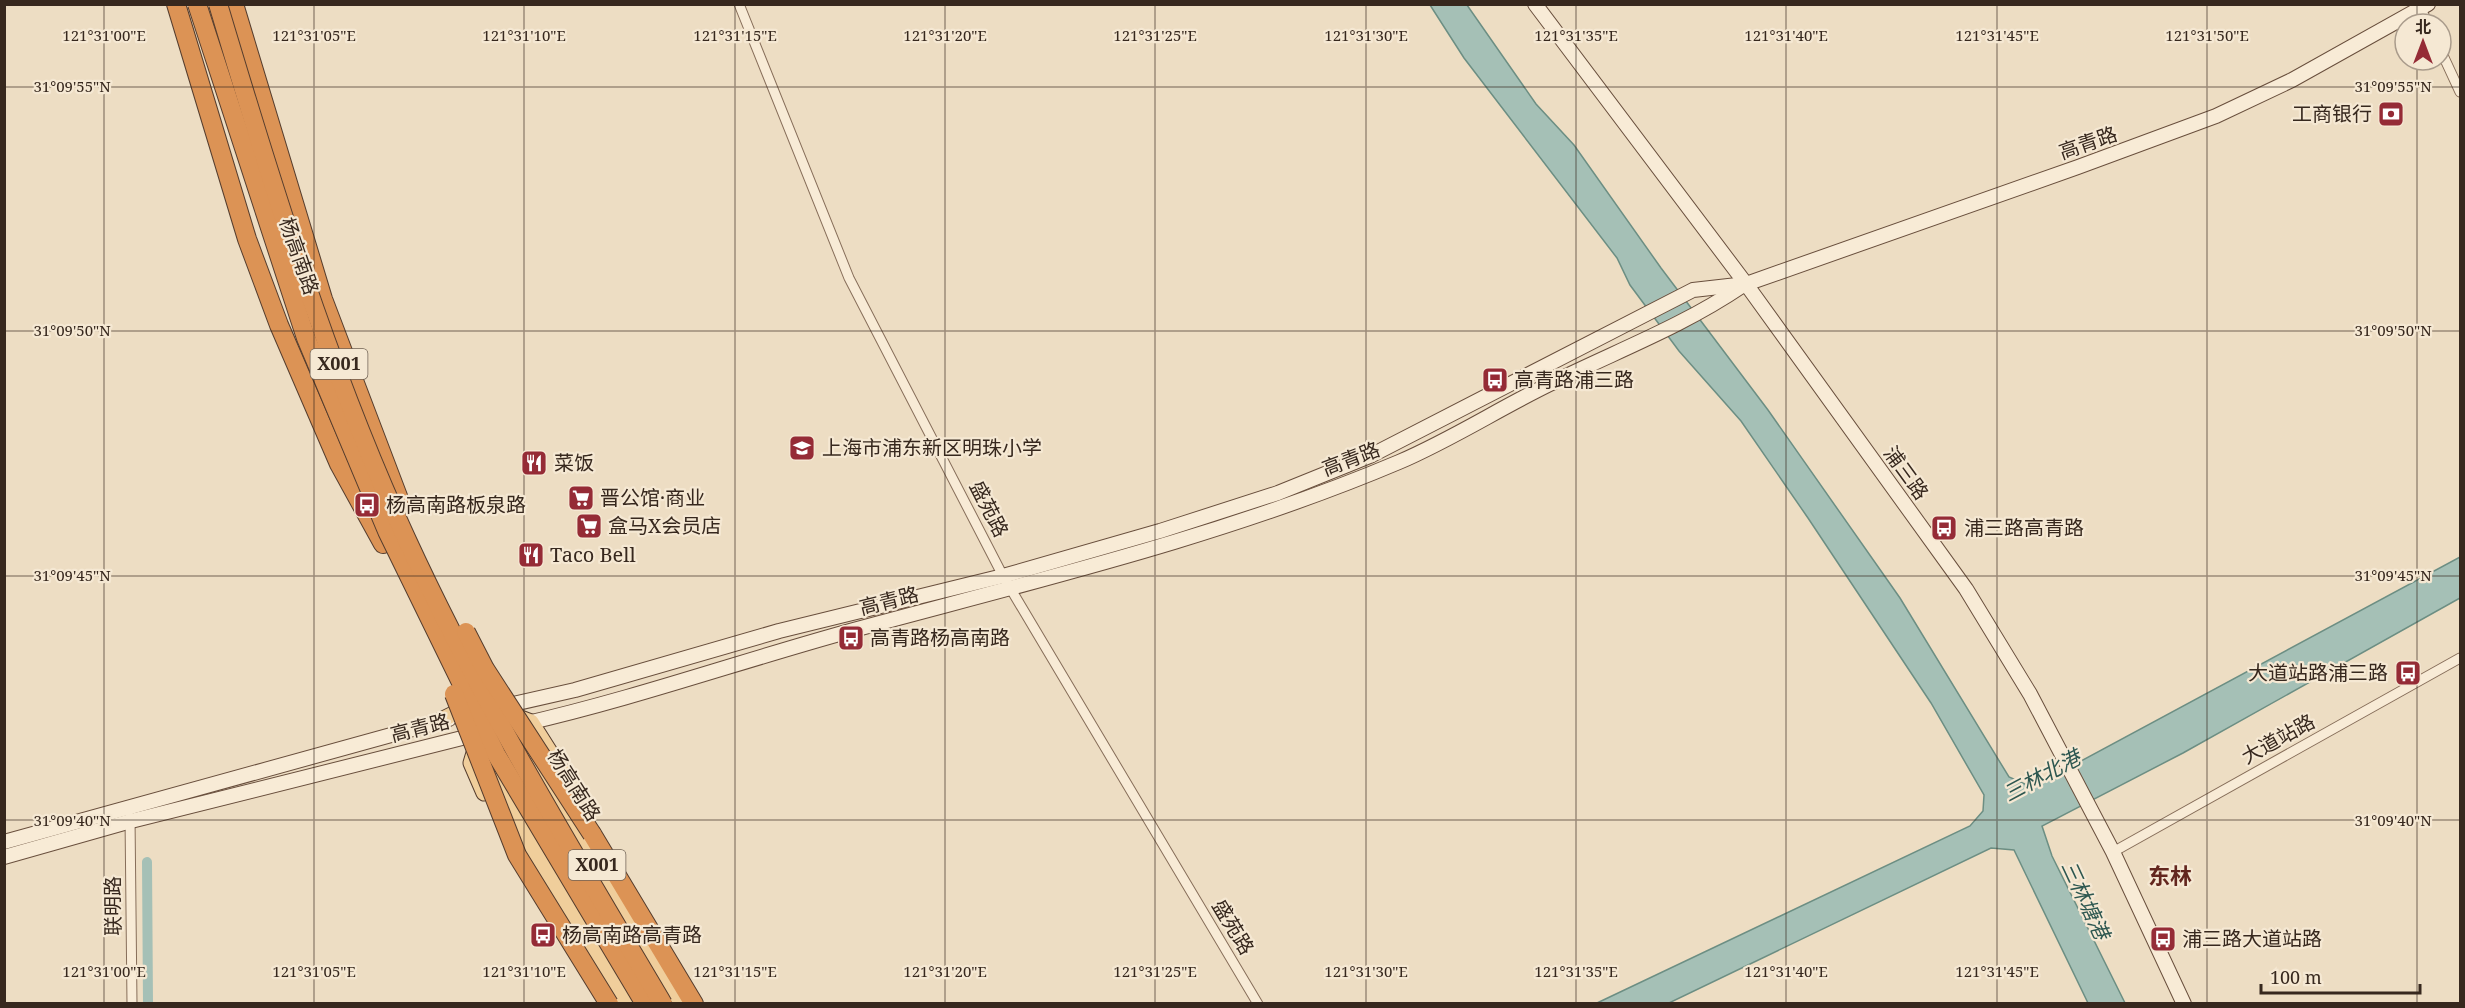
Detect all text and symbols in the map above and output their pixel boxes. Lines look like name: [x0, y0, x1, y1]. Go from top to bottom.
north arrow: [2393, 12, 2453, 72]
text: 北: [2415, 16, 2431, 38]
text: 121°31'00"E: [62, 25, 146, 45]
text: 121°31'05"E: [272, 25, 356, 45]
text: 121°31'10"E: [482, 25, 566, 45]
text: 121°31'15"E: [693, 25, 777, 45]
text: 121°31'20"E: [903, 25, 987, 45]
text: 121°31'25"E: [1113, 25, 1197, 45]
text: 121°31'30"E: [1324, 25, 1408, 45]
text: 121°31'35"E: [1534, 25, 1618, 45]
text: 121°31'40"E: [1744, 25, 1828, 45]
text: 121°31'45"E: [1955, 25, 2039, 45]
text: 121°31'50"E: [2165, 25, 2249, 45]
text: 31°09'55"N: [33, 76, 111, 96]
text: 31°09'55"N: [2354, 76, 2432, 96]
bank icon: 工商银行: [2376, 99, 2406, 129]
place label: 工商银行: [2292, 100, 2372, 127]
street label: 高青路: [2055, 120, 2121, 165]
street label: 杨高南路: [274, 214, 325, 298]
text: 31°09'50"N: [33, 320, 111, 340]
text: 31°09'50"N: [2354, 320, 2432, 340]
road number: X001: [310, 349, 368, 379]
bus stop icon: 高青路浦三路: [1480, 365, 1510, 395]
place label: 高青路浦三路: [1514, 366, 1634, 393]
school or university icon: 上海市浦东新区明珠小学: [787, 433, 817, 463]
place label: 上海市浦东新区明珠小学: [822, 434, 1042, 461]
street label: 高青路: [1318, 435, 1384, 482]
street label: 浦三路: [1878, 441, 1935, 505]
restaurant icon: 菜饭: [519, 448, 549, 478]
place label: 菜饭: [554, 449, 594, 476]
street label: 盛苑路: [964, 476, 1015, 542]
supermarket icon: 晋公馆·商业: [566, 483, 596, 513]
place label: 晋公馆·商业: [600, 484, 705, 511]
bus stop icon: 杨高南路板泉路: [352, 490, 382, 520]
place label: 杨高南路板泉路: [386, 491, 526, 518]
supermarket icon: 盒马X会员店: [574, 511, 604, 541]
place label: 盒马X会员店: [608, 512, 721, 539]
bus stop icon: 浦三路高青路: [1929, 513, 1959, 543]
place label: 浦三路高青路: [1964, 514, 2084, 541]
restaurant icon: Taco Bell: [516, 540, 546, 570]
place label: Taco Bell: [550, 541, 636, 568]
text: 31°09'45"N: [33, 565, 111, 585]
text: 31°09'45"N: [2354, 565, 2432, 585]
street label: 高青路: [857, 580, 921, 621]
bus stop icon: 高青路杨高南路: [836, 623, 866, 653]
place label: 高青路杨高南路: [870, 624, 1010, 651]
bus stop icon: 大道站路浦三路: [2393, 658, 2423, 688]
place label: 大道站路浦三路: [2248, 659, 2388, 686]
street label: 高青路: [388, 707, 452, 748]
street label: 大道站路: [2236, 707, 2319, 770]
water label: 三林北港: [1998, 742, 2088, 807]
street label: 杨高南路: [542, 744, 607, 826]
text: 31°09'40"N: [33, 810, 111, 830]
text: 31°09'40"N: [2354, 810, 2432, 830]
road number: X001: [568, 850, 626, 880]
water label: 三林塘港: [2055, 856, 2118, 946]
district label: 东林: [2148, 860, 2192, 890]
street label: 联明路: [99, 876, 126, 936]
street label: 盛苑路: [1206, 894, 1260, 959]
bus stop icon: 杨高南路高青路: [528, 920, 558, 950]
place label: 杨高南路高青路: [562, 921, 702, 948]
bus stop icon: 浦三路大道站路: [2148, 924, 2178, 954]
place label: 浦三路大道站路: [2182, 925, 2322, 952]
scale bar: [2261, 957, 2420, 995]
text: 121°31'00"E: [62, 961, 146, 981]
text: 121°31'05"E: [272, 961, 356, 981]
text: 121°31'10"E: [482, 961, 566, 981]
text: 121°31'15"E: [693, 961, 777, 981]
text: 121°31'20"E: [903, 961, 987, 981]
text: 121°31'25"E: [1113, 961, 1197, 981]
text: 121°31'30"E: [1324, 961, 1408, 981]
text: 121°31'35"E: [1534, 961, 1618, 981]
text: 121°31'40"E: [1744, 961, 1828, 981]
text: 121°31'45"E: [1955, 961, 2039, 981]
text: 100 m: [2270, 965, 2322, 989]

